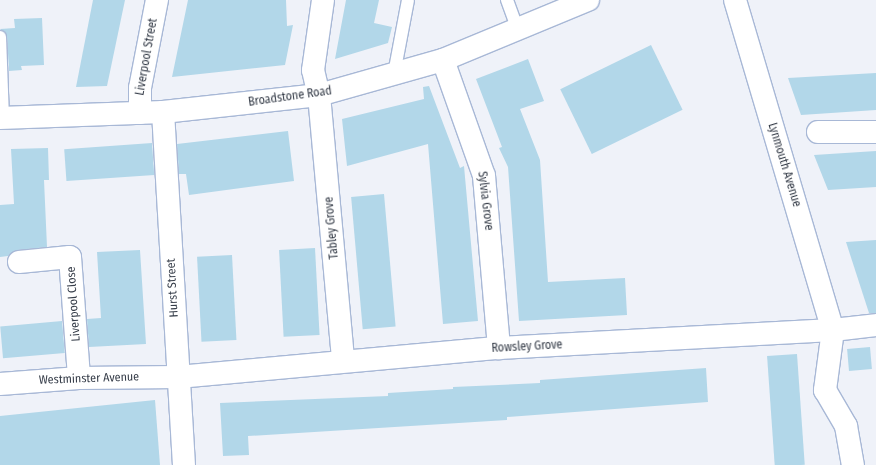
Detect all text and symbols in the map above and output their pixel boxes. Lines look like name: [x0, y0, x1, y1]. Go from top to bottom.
street label: Liverpool Street: [133, 17, 161, 97]
street label: Broadstone Road: [247, 84, 333, 110]
street label: Lynmouth Avenue: [764, 121, 804, 209]
street label: Sylvia Grove: [474, 171, 496, 231]
street label: Tabley Grove: [322, 196, 342, 260]
street label: Hurst Street: [164, 258, 182, 318]
street label: Liverpool Close: [64, 266, 84, 342]
street label: Rowsley Grove: [491, 338, 563, 356]
street label: Westminster Avenue: [39, 370, 139, 388]

